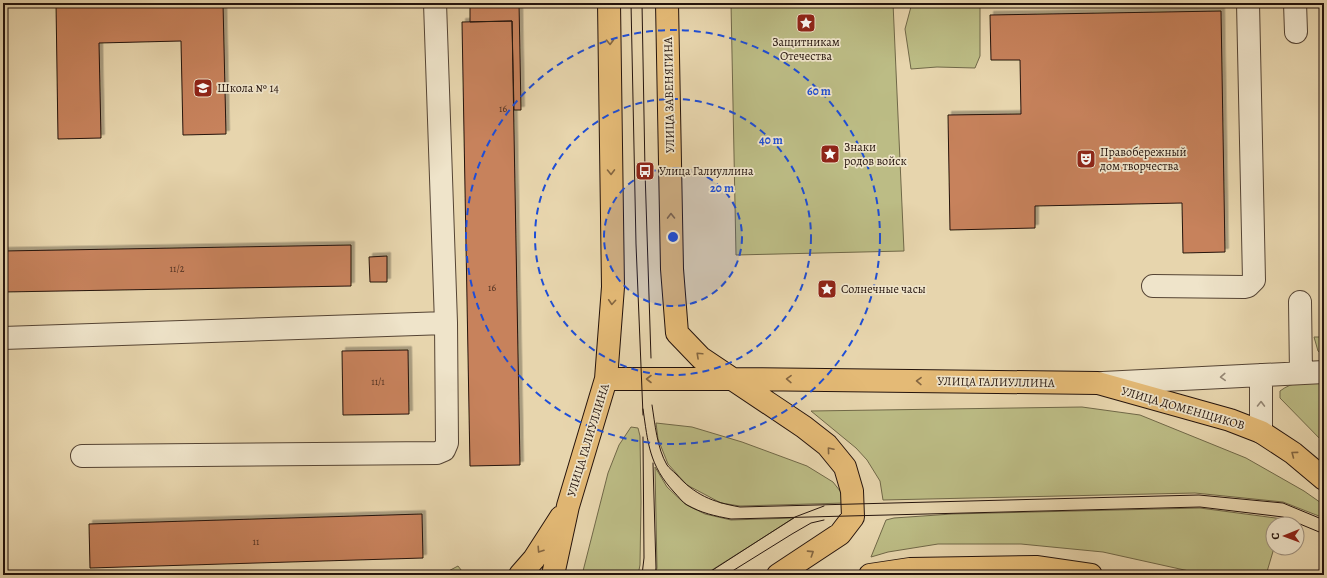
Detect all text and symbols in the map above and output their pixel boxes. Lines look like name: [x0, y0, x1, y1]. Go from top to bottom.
place icon: Защитникам Отечества: [795, 12, 817, 34]
place label: Защитникам Отечества: [772, 34, 840, 64]
street label: УЛИЦА ЗАВЕНЯГИНА: [660, 36, 678, 153]
one-way arrow: [606, 39, 614, 45]
school or university icon: Школа № 14: [192, 77, 214, 99]
place label: Школа № 14: [217, 80, 279, 96]
text: 60 m: [807, 83, 831, 99]
house number: 16: [499, 102, 507, 115]
text: 40 m: [759, 132, 783, 148]
place label: Знаки родов войск: [844, 139, 907, 169]
place icon: Знаки родов войск: [819, 143, 841, 165]
place label: Правобережный дом творчества: [1099, 144, 1187, 174]
theatre icon: Правобережный дом творчества: [1075, 148, 1097, 170]
bus stop icon: Улица Галиуллина: [634, 160, 656, 182]
place label: Улица Галиуллина: [659, 163, 754, 179]
one-way arrow: [607, 169, 615, 175]
text: 20 m: [710, 180, 734, 196]
one-way arrow: [667, 213, 675, 219]
centre of rings: [666, 230, 680, 244]
house number: 11/2: [170, 262, 185, 275]
place icon: Солнечные часы: [816, 278, 838, 300]
house number: 16: [488, 281, 496, 294]
place label: Солнечные часы: [841, 281, 926, 297]
one-way arrow: [607, 299, 616, 305]
one-way arrow: [696, 353, 704, 360]
one-way arrow: [1220, 372, 1226, 381]
street label: УЛИЦА ГАЛИУЛЛИНА: [937, 373, 1056, 391]
house number: 11/1: [371, 375, 385, 388]
one-way arrow: [646, 375, 652, 383]
one-way arrow: [786, 375, 792, 384]
one-way arrow: [916, 377, 922, 385]
street label: УЛИЦА ГАЛИУЛЛИНА: [563, 380, 613, 499]
street label: УЛИЦА ДОМЕНЩИКОВ: [1119, 383, 1247, 433]
one-way arrow: [1257, 401, 1265, 407]
one-way arrow: [828, 447, 835, 454]
one-way arrow: [1292, 452, 1299, 459]
north arrow: [1265, 516, 1305, 556]
text: С: [1268, 532, 1283, 540]
house number: 11: [253, 535, 260, 548]
one-way arrow: [538, 546, 545, 553]
one-way arrow: [807, 550, 814, 558]

